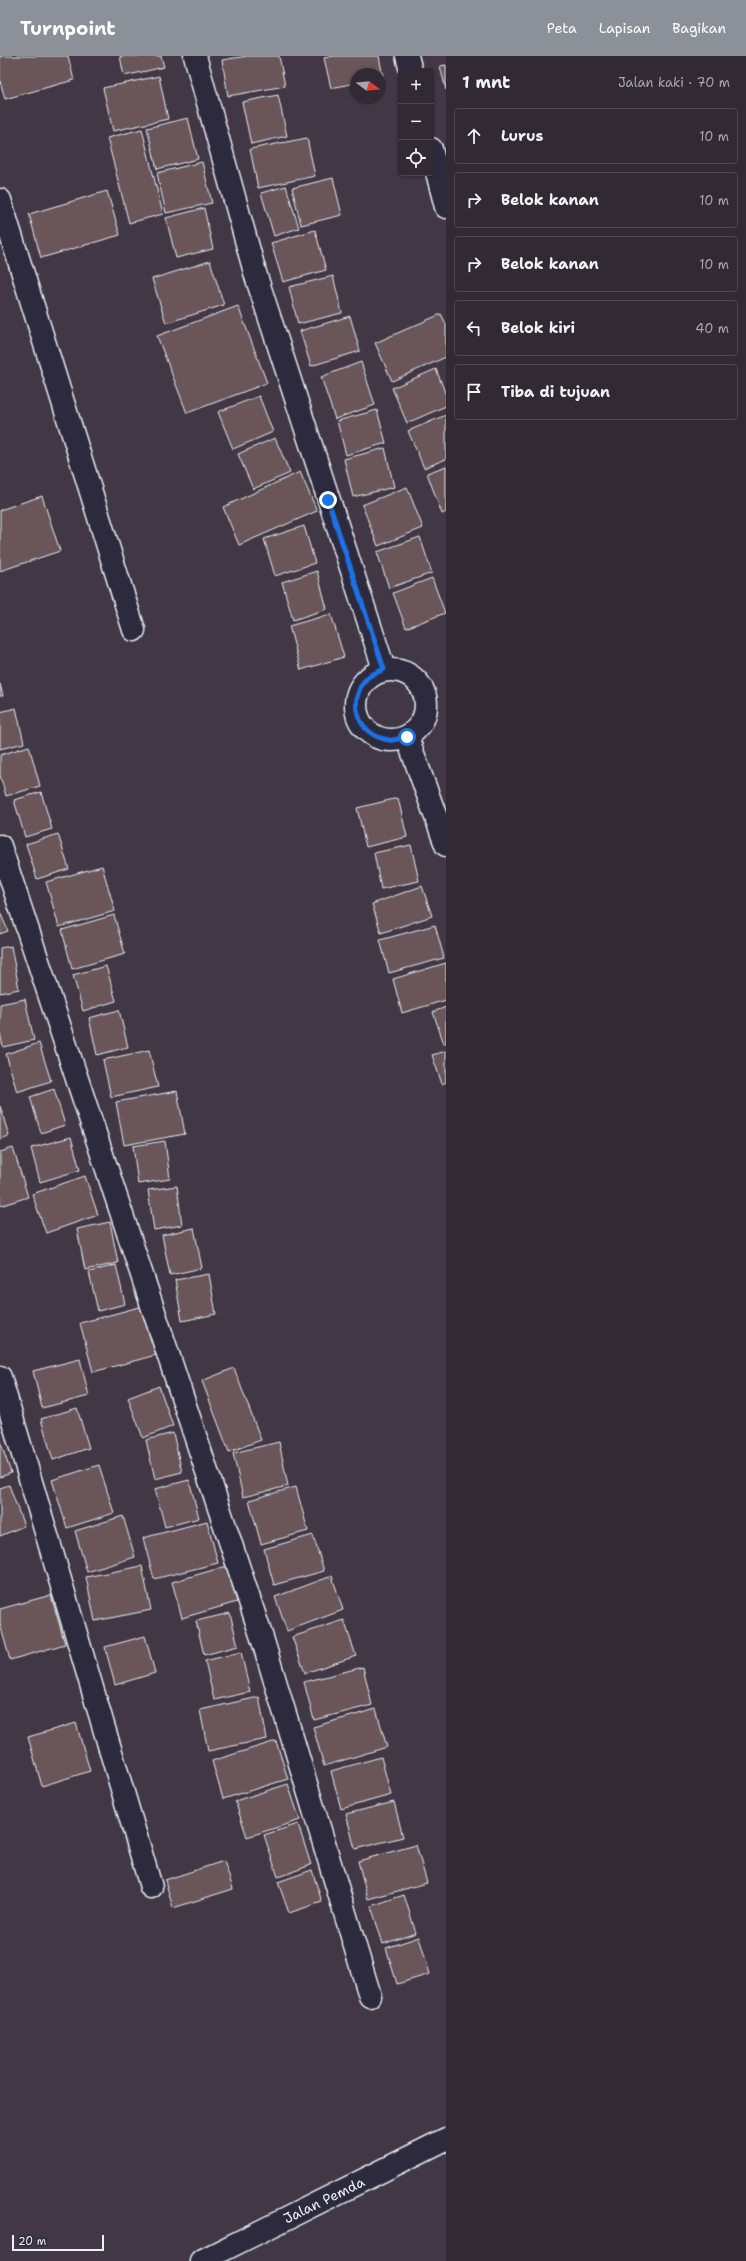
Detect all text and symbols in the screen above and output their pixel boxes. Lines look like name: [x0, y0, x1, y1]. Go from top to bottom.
text: Turnpoint: [20, 16, 116, 41]
text: Peta: [547, 19, 577, 37]
text: Lapisan: [599, 19, 650, 37]
text: Bagikan: [672, 19, 726, 37]
north arrow: [350, 68, 386, 104]
map controls: [398, 68, 434, 176]
button: +: [398, 68, 434, 104]
text: 1 mnt: [462, 71, 510, 93]
text: Jalan kaki · 70 m: [618, 74, 730, 91]
button: −: [398, 104, 434, 140]
icon: ahead: [463, 125, 485, 147]
text: Lurus: [501, 126, 543, 146]
text: 10 m: [699, 128, 729, 145]
button: locate: [398, 140, 434, 176]
icon: right: [463, 189, 485, 211]
text: Belok kanan: [501, 190, 599, 210]
text: 10 m: [699, 192, 729, 209]
icon: right: [463, 253, 485, 275]
text: Belok kanan: [501, 254, 599, 274]
text: 10 m: [699, 256, 729, 273]
icon: left: [463, 317, 485, 339]
text: Belok kiri: [501, 318, 575, 338]
text: 40 m: [695, 320, 729, 337]
icon: arrive: [463, 381, 485, 403]
text: Tiba di tujuan: [501, 382, 610, 402]
route end: [319, 491, 337, 509]
route start: [398, 728, 416, 746]
street label: Jalan Pemda: [280, 2172, 368, 2227]
scale bar: [12, 2233, 104, 2252]
text: 20 m: [18, 2234, 46, 2249]

